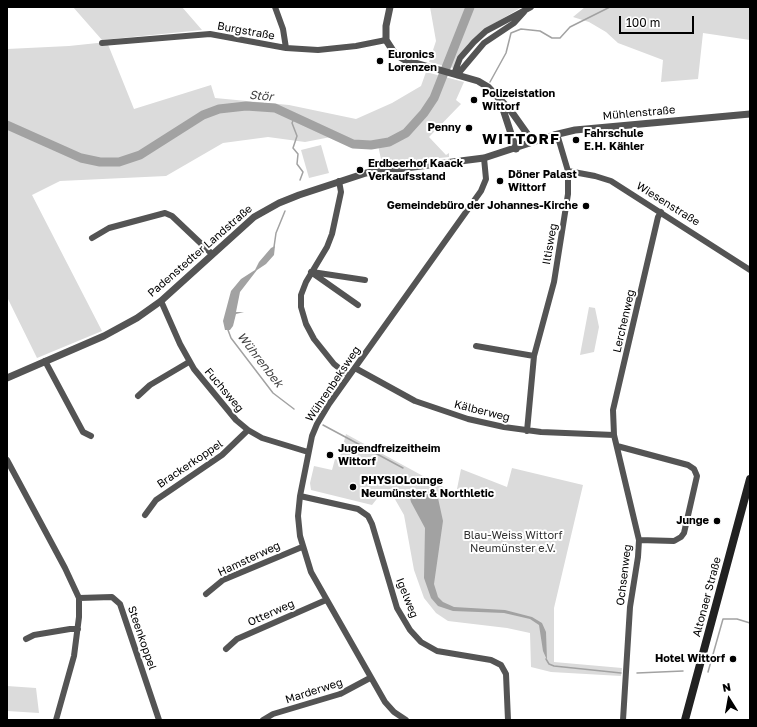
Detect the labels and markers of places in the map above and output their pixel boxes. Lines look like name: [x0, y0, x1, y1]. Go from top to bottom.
place label: Euronics Lorenzen: [388, 48, 437, 74]
marker: Euronics Lorenzen: [375, 56, 385, 66]
place label: Polizeistation Wittorf: [482, 87, 555, 113]
marker: Polizeistation Wittorf: [469, 95, 479, 105]
place label: Penny: [427, 121, 461, 135]
marker: Penny: [464, 123, 474, 133]
place label: Fahrschule E.H. Kähler: [584, 127, 644, 153]
marker: Fahrschule E.H. Kähler: [571, 135, 581, 145]
place label: Erdbeerhof Kaack Verkaufsstand: [368, 157, 463, 183]
marker: Erdbeerhof Kaack Verkaufsstand: [355, 165, 365, 175]
place label: Döner Palast Wittorf: [508, 168, 577, 194]
marker: Döner Palast Wittorf: [495, 176, 505, 186]
place label: Gemeindebüro der Johannes-Kirche: [387, 199, 578, 213]
marker: Gemeindebüro der Johannes-Kirche: [581, 201, 591, 211]
place label: Jugendfreizeitheim Wittorf: [338, 442, 440, 468]
marker: Jugendfreizeitheim Wittorf: [325, 450, 335, 460]
place label: PHYSIOLounge Neumünster & Northletic: [361, 474, 494, 500]
marker: PHYSIOLounge Neumünster & Northletic: [348, 482, 358, 492]
place label: Junge: [676, 514, 709, 528]
marker: Junge: [712, 516, 722, 526]
place label: Hotel Wittorf: [655, 652, 725, 666]
marker: Hotel Wittorf: [728, 654, 738, 664]

